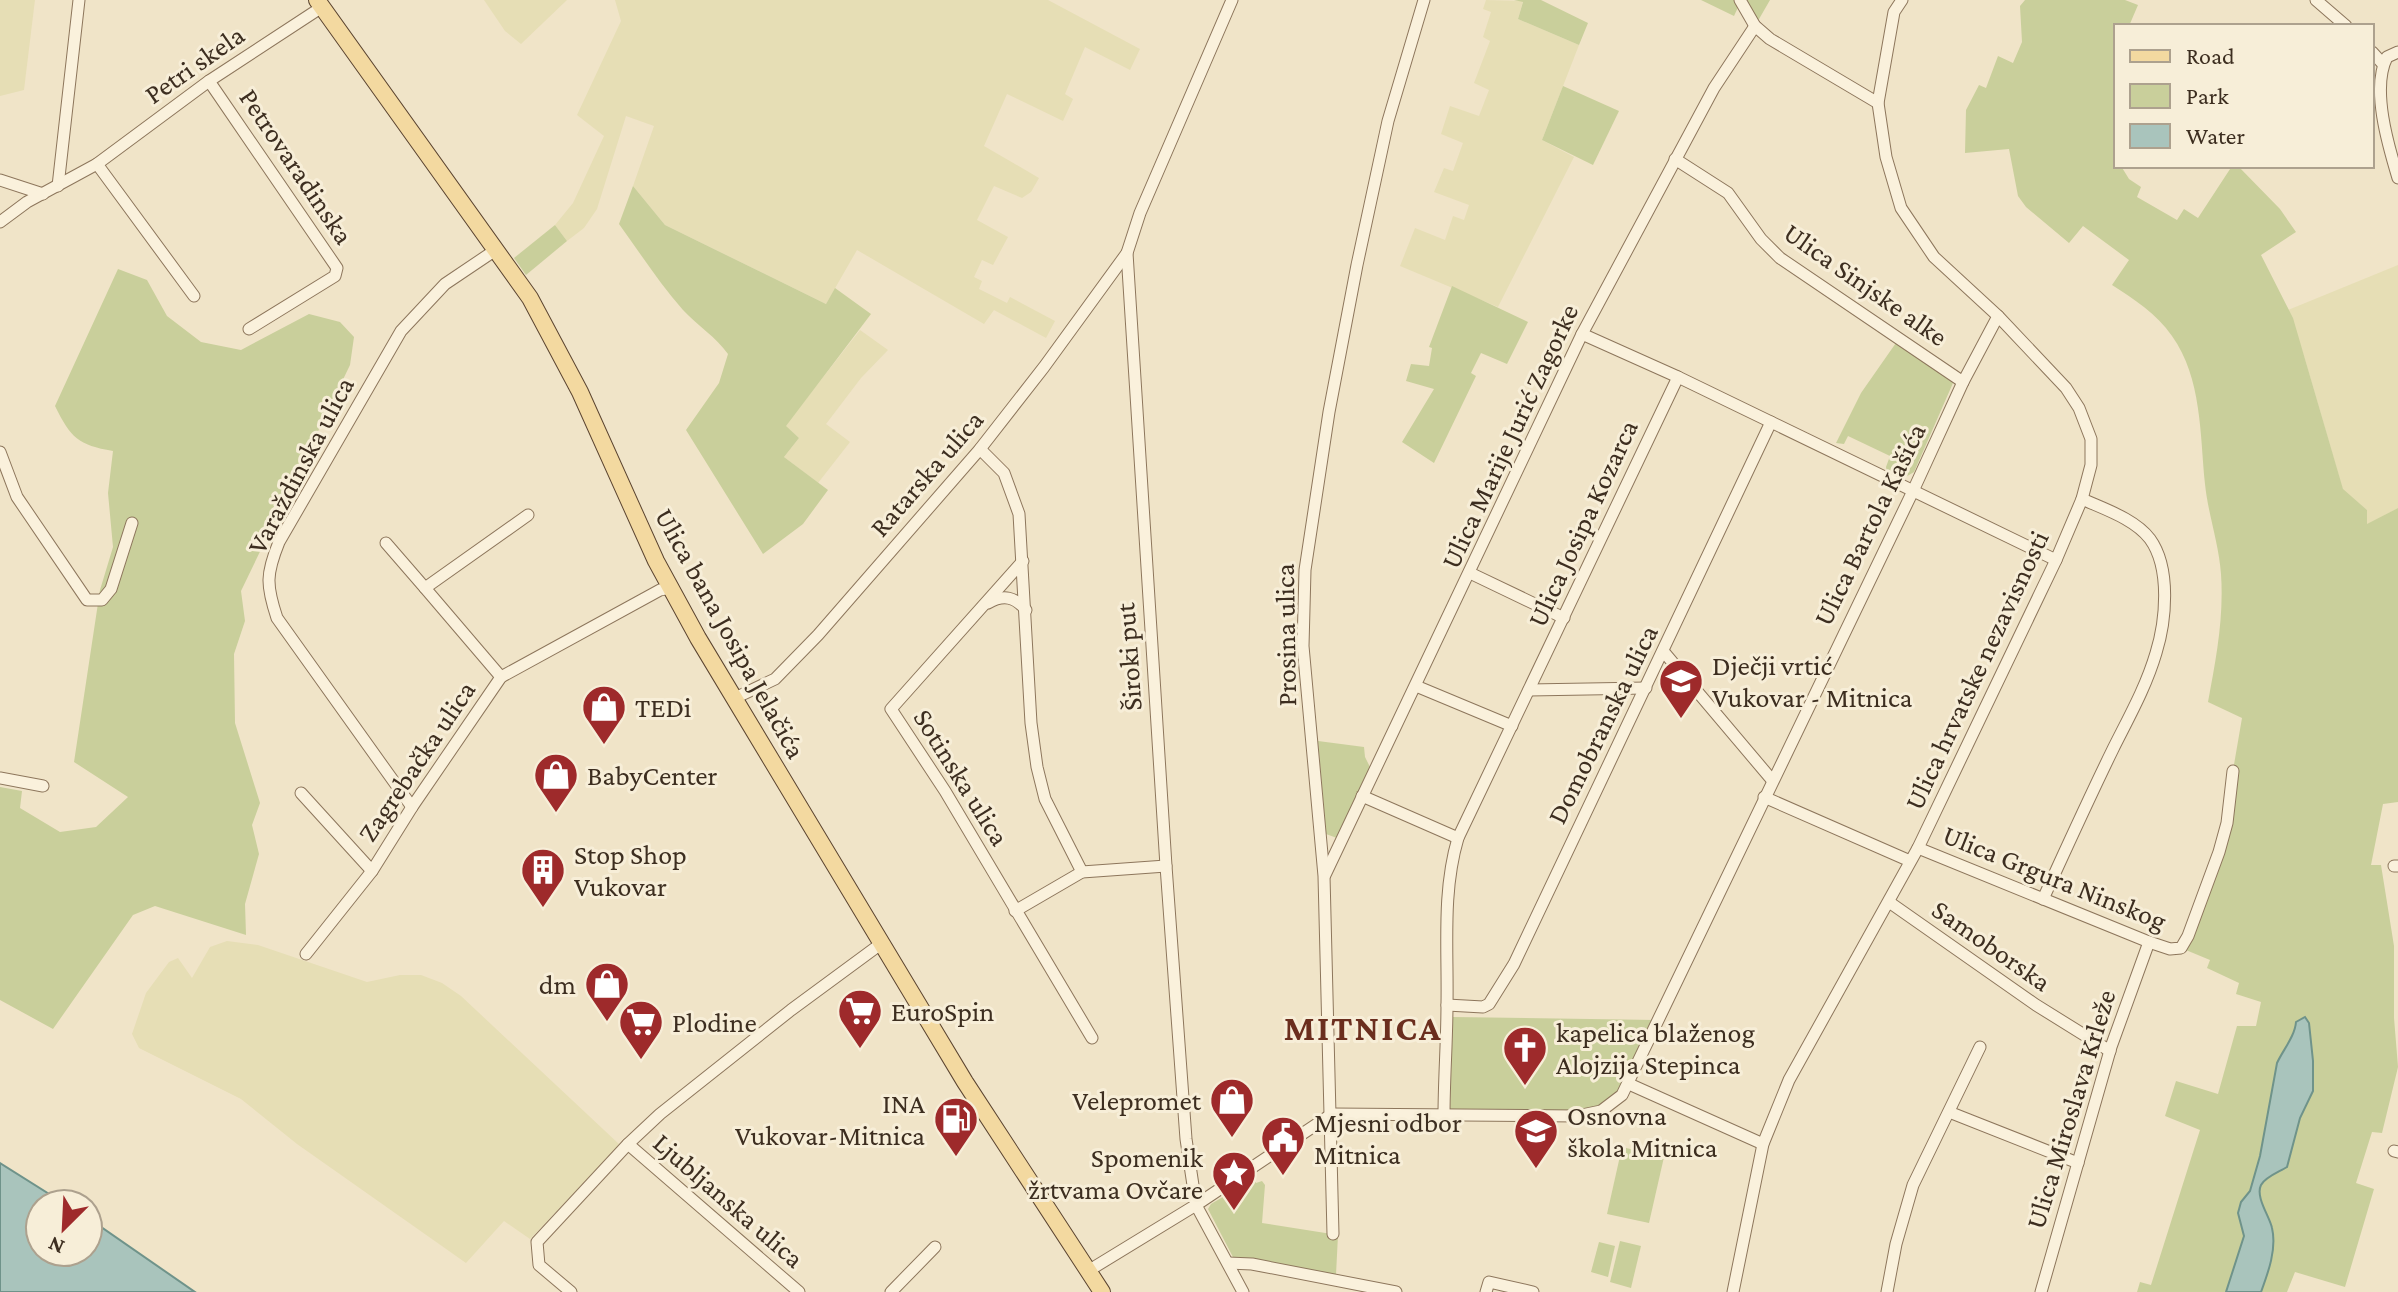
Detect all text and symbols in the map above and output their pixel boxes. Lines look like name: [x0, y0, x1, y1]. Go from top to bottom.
street label: Petri skela: [139, 19, 250, 110]
legend: [2114, 24, 2374, 168]
text: Road: [2186, 42, 2235, 69]
text: Park: [2186, 82, 2229, 109]
street label: Petrovaradinska: [233, 83, 360, 250]
text: Water: [2186, 122, 2245, 149]
street label: Ulica Sinjske alke: [1778, 216, 1953, 352]
street label: Ulica Marije Jurić Zagorke: [1435, 299, 1584, 573]
street label: Varaždinska ulica: [241, 372, 360, 559]
street label: Ratarska ulica: [863, 404, 989, 543]
street label: Ulica Josipa Kozarca: [1521, 415, 1644, 631]
street label: Ulica Bartola Kašića: [1807, 418, 1932, 630]
street label: Ulica bana Josipa Jelačića: [649, 503, 812, 764]
street label: Ulica hrvatske nezavisnosti: [1898, 526, 2055, 814]
street label: Prosina ulica: [1269, 563, 1302, 707]
street label: Široki put: [1109, 601, 1148, 712]
street label: Domobranska ulica: [1541, 620, 1664, 829]
place label: Dječji vrtić Vukovar - Mitnica: [1712, 650, 1913, 713]
school or university icon: Dječji vrtić Vukovar - Mitnica: [1657, 657, 1705, 720]
street label: Zagrebačka ulica: [351, 675, 482, 847]
shop icon: TEDi: [580, 683, 628, 746]
place label: TEDi: [635, 692, 691, 723]
street label: Sotinska ulica: [907, 703, 1016, 851]
shop icon: BabyCenter: [532, 751, 580, 814]
place label: BabyCenter: [587, 760, 718, 791]
street label: Ulica Grgura Ninskog: [1939, 818, 2171, 937]
place label: Stop Shop Vukovar: [574, 839, 687, 902]
building icon: Stop Shop Vukovar: [519, 846, 567, 909]
street label: Samoborska: [1926, 893, 2057, 998]
shop icon: dm: [583, 960, 631, 1023]
place label: dm: [539, 969, 576, 1000]
street label: Ulica Miroslava Krleže: [2019, 986, 2122, 1232]
supermarket icon: EuroSpin: [836, 987, 884, 1050]
place label: EuroSpin: [891, 996, 994, 1027]
supermarket icon: Plodine: [617, 998, 665, 1061]
place label: Plodine: [672, 1007, 757, 1038]
district label: MITNICA: [1284, 1008, 1442, 1048]
place label: kapelica blaženog Alojzija Stepinca: [1556, 1017, 1756, 1080]
church icon: kapelica blaženog Alojzija Stepinca: [1501, 1024, 1549, 1087]
shop icon: Velepromet: [1208, 1076, 1256, 1139]
place label: Velepromet: [1072, 1085, 1202, 1116]
place label: INA Vukovar-Mitnica: [735, 1088, 925, 1151]
fuel station icon: INA Vukovar-Mitnica: [932, 1095, 980, 1158]
place label: Osnovna škola Mitnica: [1567, 1100, 1717, 1163]
place label: Mjesni odbor Mitnica: [1314, 1107, 1462, 1170]
school or university icon: Osnovna škola Mitnica: [1512, 1107, 1560, 1170]
public building icon: Mjesni odbor Mitnica: [1259, 1114, 1307, 1177]
street label: Ljubljanska ulica: [647, 1127, 810, 1274]
place label: Spomenik žrtvama Ovčare: [1028, 1142, 1204, 1205]
place icon: Spomenik žrtvama Ovčare: [1210, 1149, 1258, 1212]
north arrow: [24, 1188, 104, 1268]
text: N: [44, 1231, 68, 1260]

